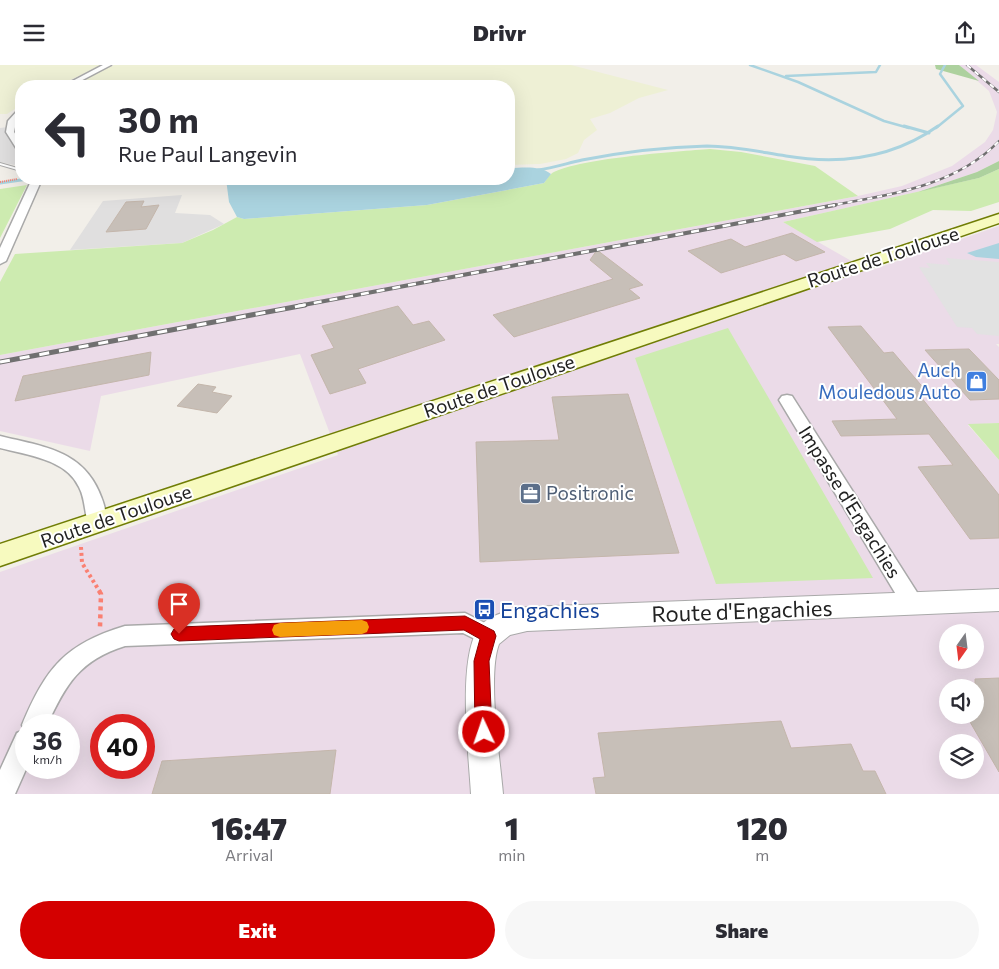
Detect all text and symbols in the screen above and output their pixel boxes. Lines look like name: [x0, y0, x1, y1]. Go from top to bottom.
icon: menu: [20, 19, 48, 47]
text: Drivr: [473, 19, 526, 46]
icon: share: [951, 19, 979, 47]
text: 30 m: [118, 97, 199, 140]
icon: left: [35, 100, 100, 165]
text: Rue Paul Langevin: [118, 140, 297, 167]
street label: Route de Toulouse: [804, 221, 962, 292]
street label: Route de Toulouse: [420, 349, 577, 422]
place label: Auch Mouledous Auto: [818, 358, 961, 403]
shop icon: Auch Mouledous Auto: [965, 369, 989, 393]
street label: Impasse d'Engachies: [794, 421, 907, 582]
street label: Route de Toulouse: [37, 479, 194, 552]
office icon: Positronic: [518, 481, 542, 505]
place label: Positronic: [546, 481, 634, 504]
pin: [158, 583, 200, 634]
icon: arrive: [165, 590, 193, 618]
street label: Route d'Engachies: [651, 594, 833, 627]
place label: Engachies: [500, 596, 600, 623]
bus stop icon: Engachies: [472, 598, 496, 622]
north arrow: [939, 624, 984, 669]
map controls: [939, 624, 984, 779]
button: sound: [939, 679, 984, 724]
position arrow: [457, 705, 509, 757]
speed limit sign: 40: [90, 714, 155, 779]
text: 36: [33, 725, 63, 755]
button: layers: [939, 734, 984, 779]
text: km/h: [33, 752, 62, 766]
text: 16:47: [211, 809, 287, 846]
text: 1: [505, 809, 519, 846]
text: 120: [737, 809, 788, 846]
text: Arrival: [225, 845, 273, 864]
text: min: [498, 845, 525, 864]
text: m: [755, 845, 769, 864]
button: Exit: [20, 901, 495, 959]
button: Share: [505, 901, 979, 959]

